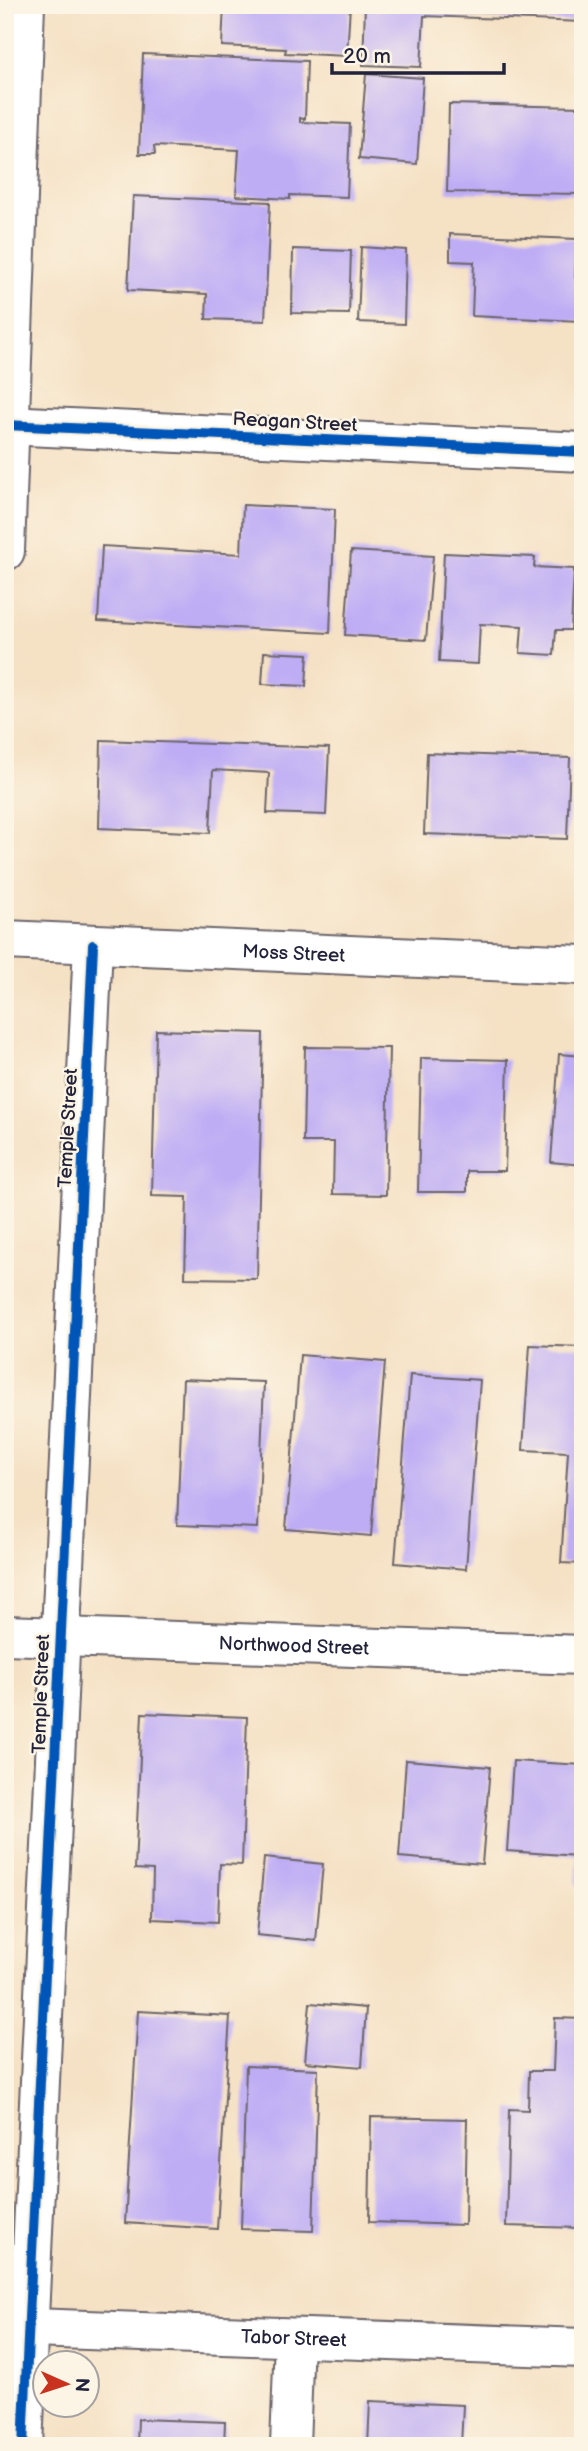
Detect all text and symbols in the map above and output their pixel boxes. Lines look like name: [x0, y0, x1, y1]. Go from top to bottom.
scale bar: [332, 32, 504, 76]
text: 20 m: [343, 44, 391, 69]
street label: Reagan Street: [232, 408, 358, 437]
street label: Moss Street: [242, 940, 346, 968]
street label: Temple Street: [54, 1068, 83, 1188]
street label: Northwood Street: [218, 1632, 370, 1661]
street label: Temple Street: [28, 1634, 55, 1754]
street label: Tabor Street: [241, 2326, 347, 2352]
north arrow: [32, 2350, 102, 2420]
text: N: [70, 2377, 93, 2393]

